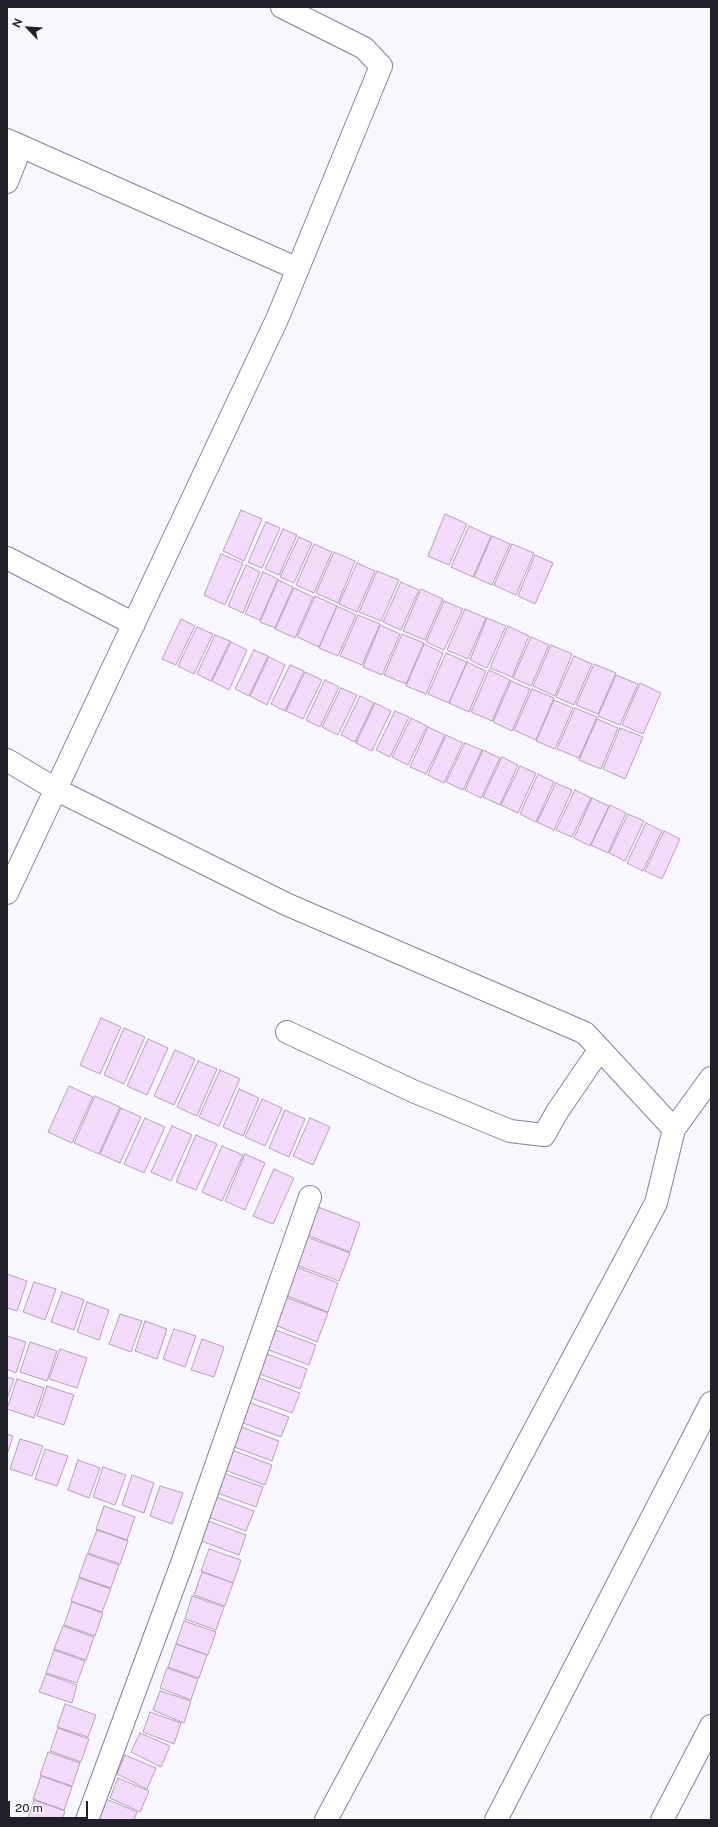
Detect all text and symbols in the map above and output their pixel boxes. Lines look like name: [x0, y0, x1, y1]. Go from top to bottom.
north arrow: [8, 8, 48, 48]
text: N: [10, 16, 24, 29]
scale bar: [10, 1793, 90, 1819]
text: 20 m: [15, 1801, 43, 1815]

